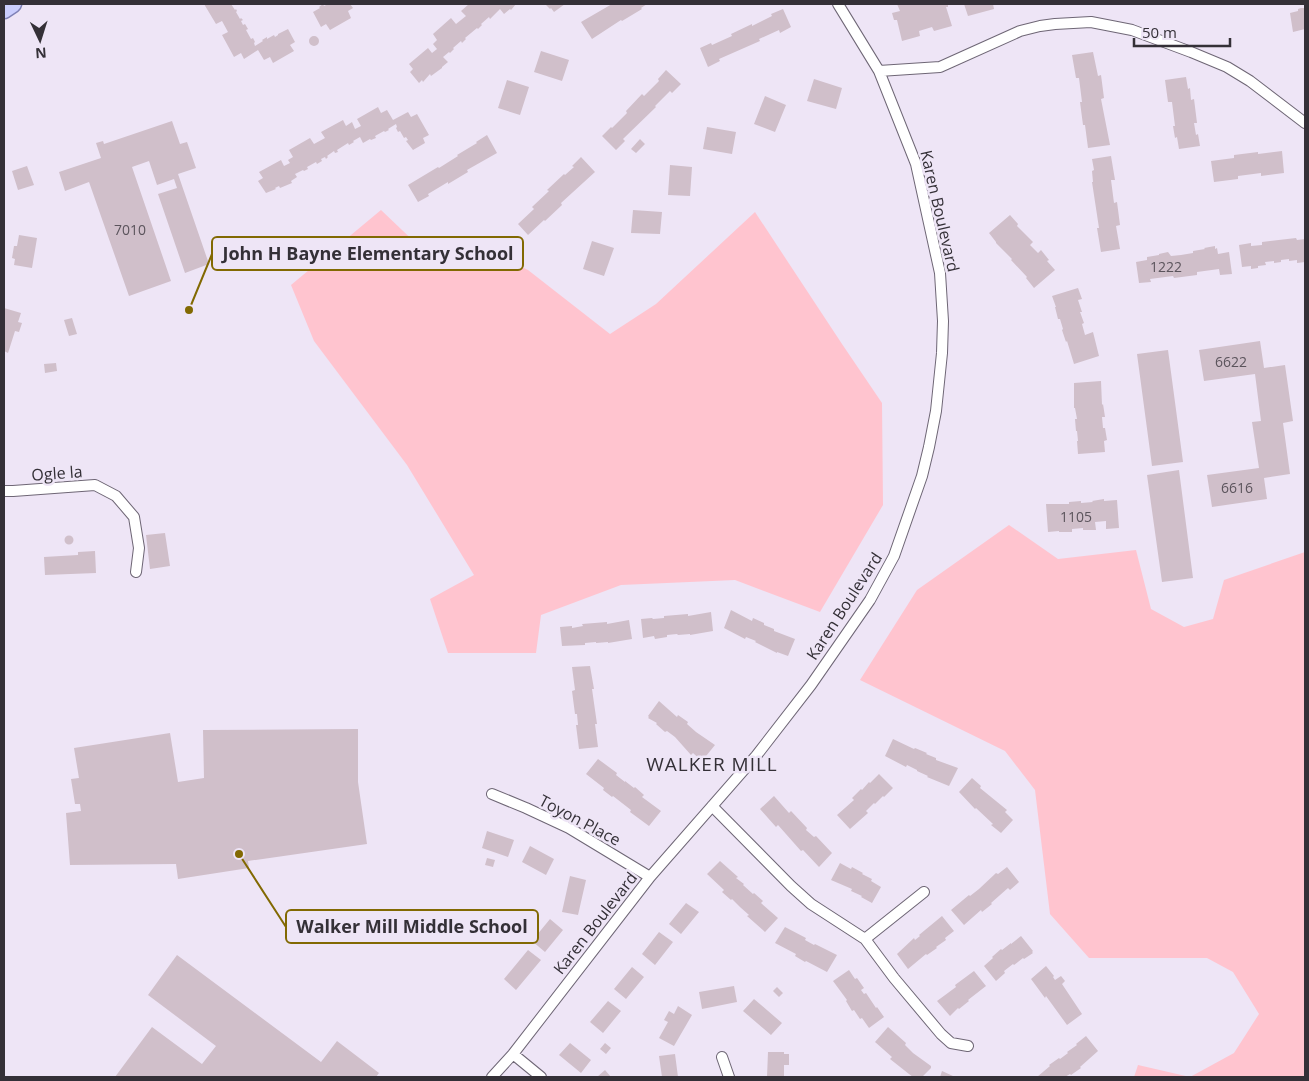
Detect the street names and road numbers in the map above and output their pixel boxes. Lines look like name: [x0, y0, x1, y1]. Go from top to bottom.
street label: Karen Boulevard: [915, 148, 965, 274]
street label: Ogle la: [31, 460, 83, 486]
street label: Karen Boulevard: [801, 548, 887, 664]
street label: Toyon Place: [535, 789, 625, 851]
street label: Karen Boulevard: [548, 867, 642, 979]

